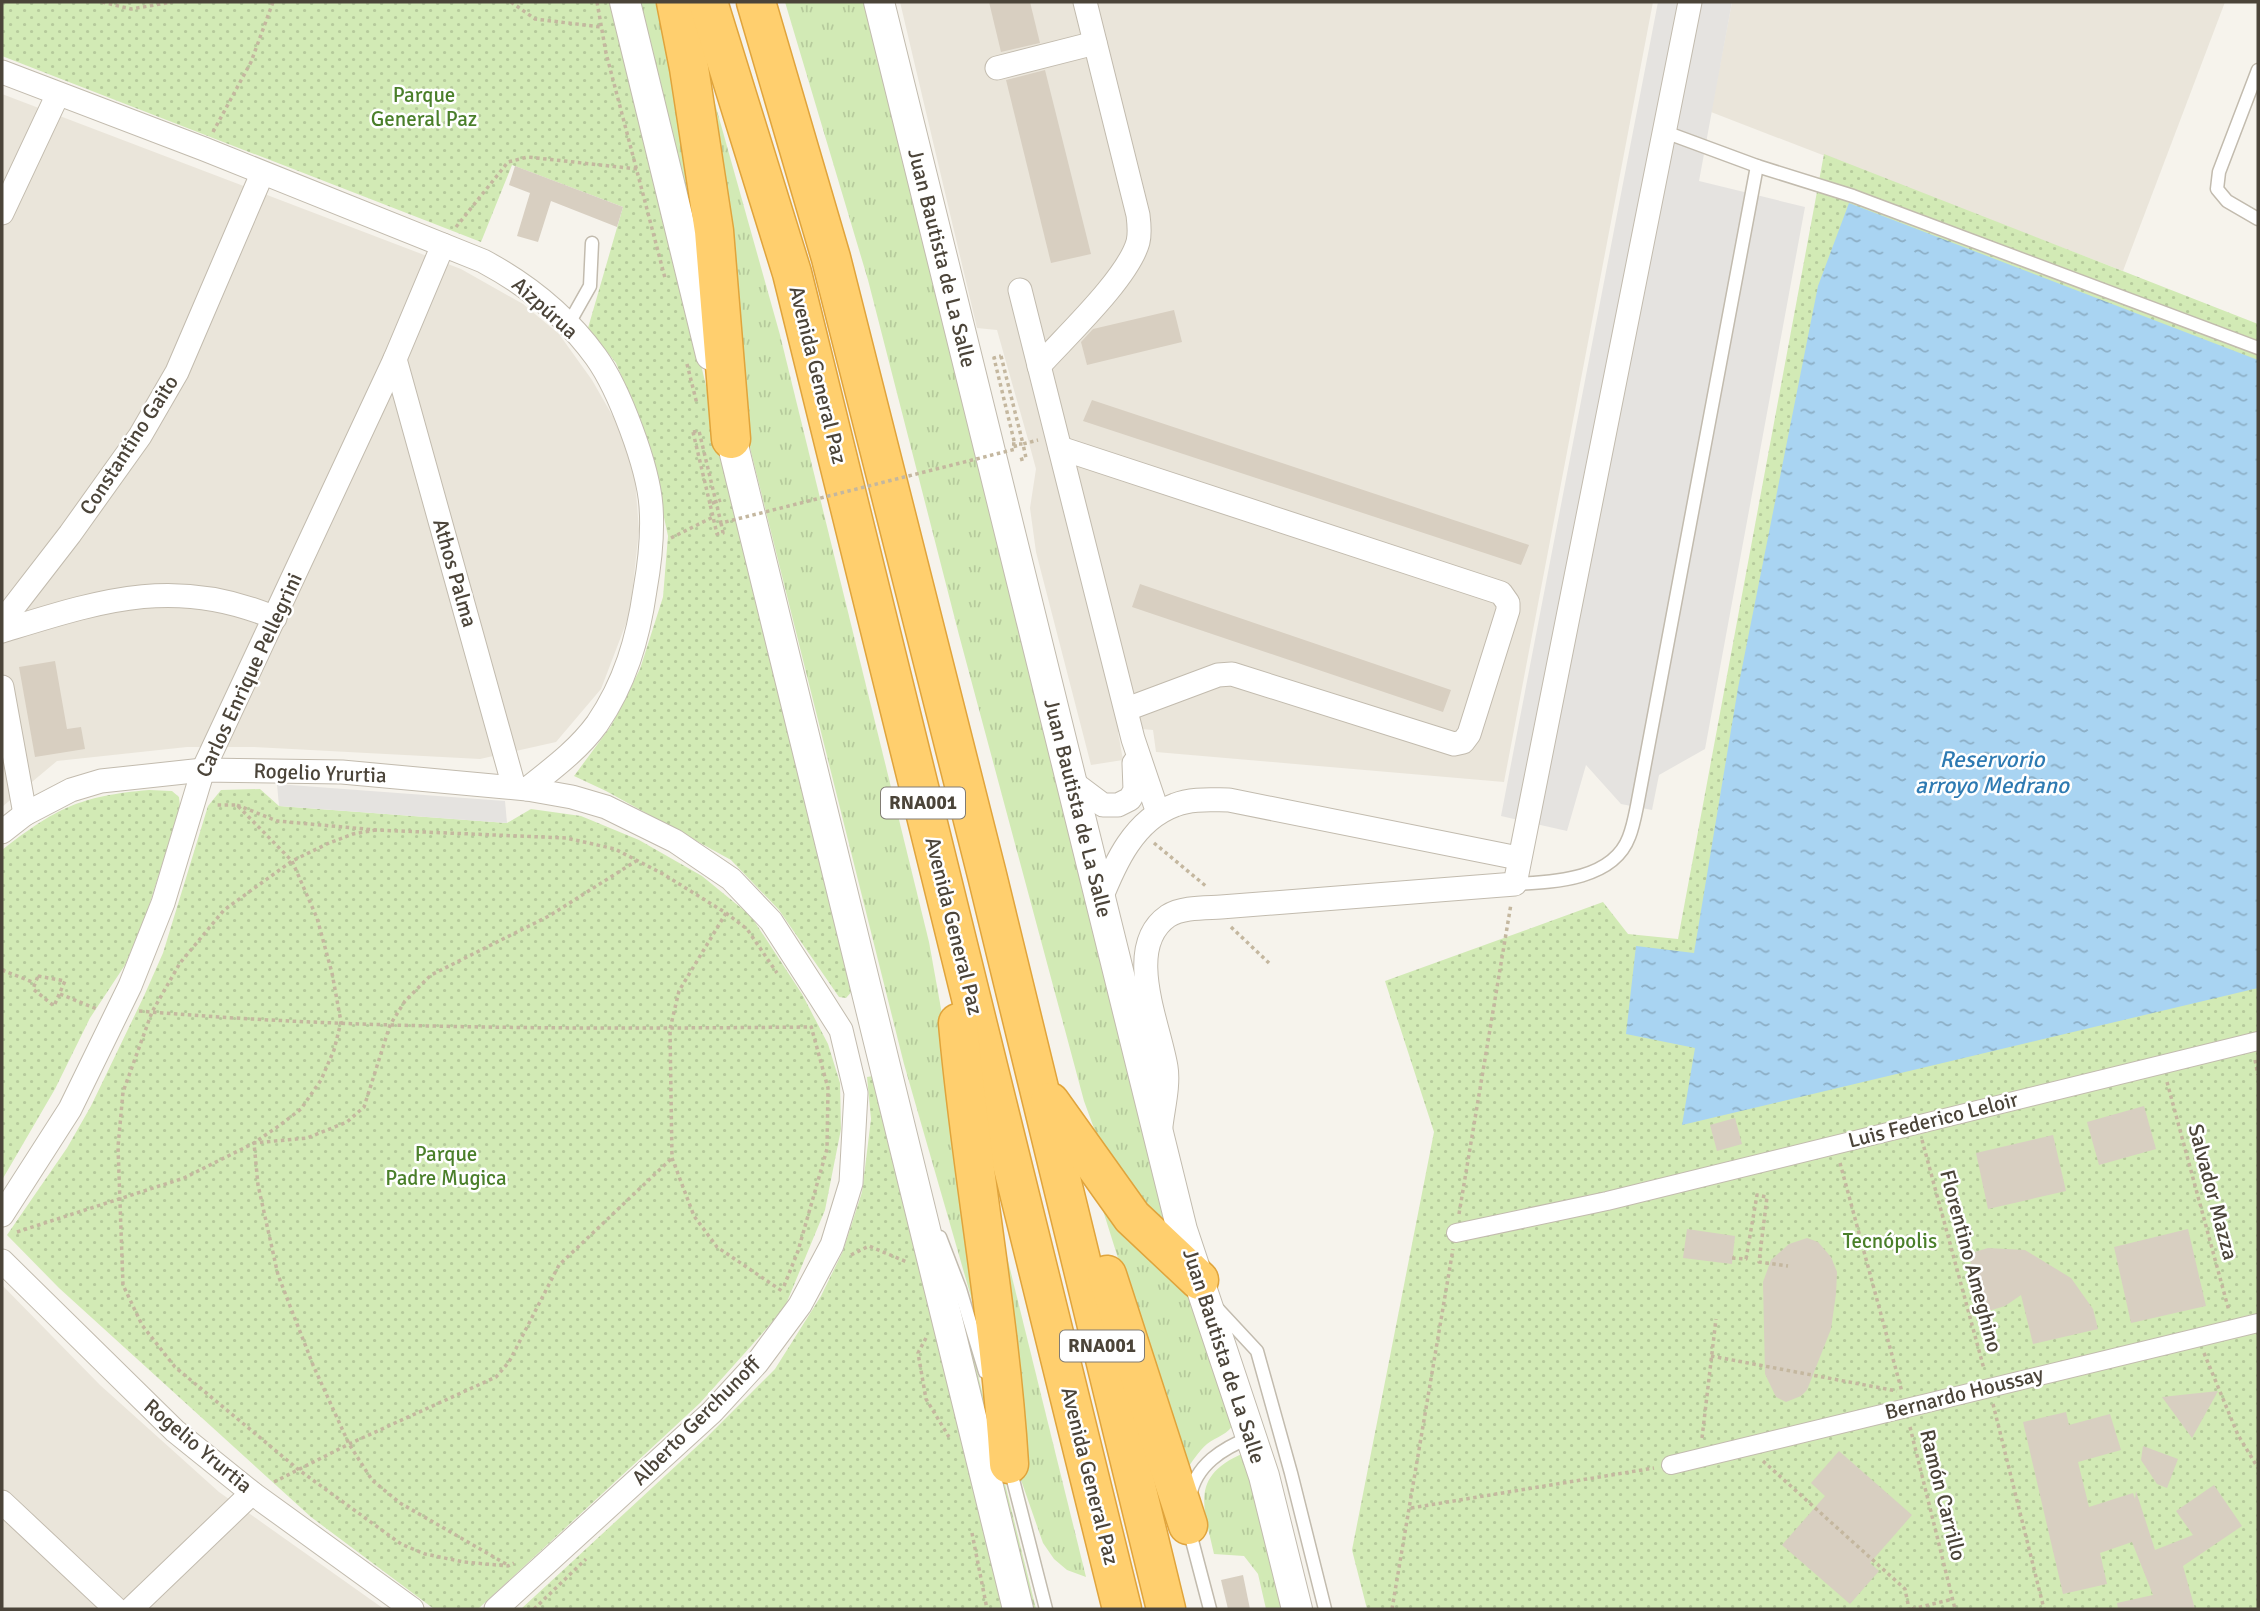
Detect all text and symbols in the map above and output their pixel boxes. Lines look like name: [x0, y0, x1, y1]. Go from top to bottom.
park label: Parque General Paz: [371, 82, 477, 132]
street label: Juan Bautista de La Salle: [902, 146, 982, 370]
street label: Aizpúrua: [506, 271, 584, 345]
street label: Avenida General Paz: [783, 283, 853, 467]
street label: Constantino Gaito: [74, 370, 184, 520]
street label: Athos Palma: [427, 516, 483, 630]
street label: Carlos Enrique Pellegrini: [190, 569, 308, 781]
street label: Juan Bautista de La Salle: [1038, 696, 1118, 920]
water label: Reservorio arroyo Medrano: [1915, 745, 2070, 800]
street label: Rogelio Yrurtia: [253, 758, 387, 788]
road number: RNA001: [881, 788, 965, 818]
street label: Avenida General Paz: [919, 834, 989, 1018]
street label: Luis Federico Leloir: [1845, 1086, 2021, 1154]
street label: Salvador Mazza: [2182, 1121, 2244, 1263]
park label: Parque Padre Mugica: [385, 1141, 507, 1191]
street label: Florentino Ameghino: [1934, 1167, 2008, 1355]
park label: Tecnópolis: [1843, 1228, 1937, 1254]
street label: Juan Bautista de La Salle: [1177, 1245, 1271, 1467]
road number: RNA001: [1060, 1330, 1144, 1362]
street label: Alberto Gerchunoff: [626, 1350, 767, 1491]
street label: Bernardo Houssay: [1882, 1361, 2046, 1425]
street label: Avenida General Paz: [1055, 1384, 1125, 1568]
street label: Rogelio Yrurtia: [139, 1393, 257, 1499]
street label: Ramón Carrillo: [1914, 1427, 1972, 1563]

